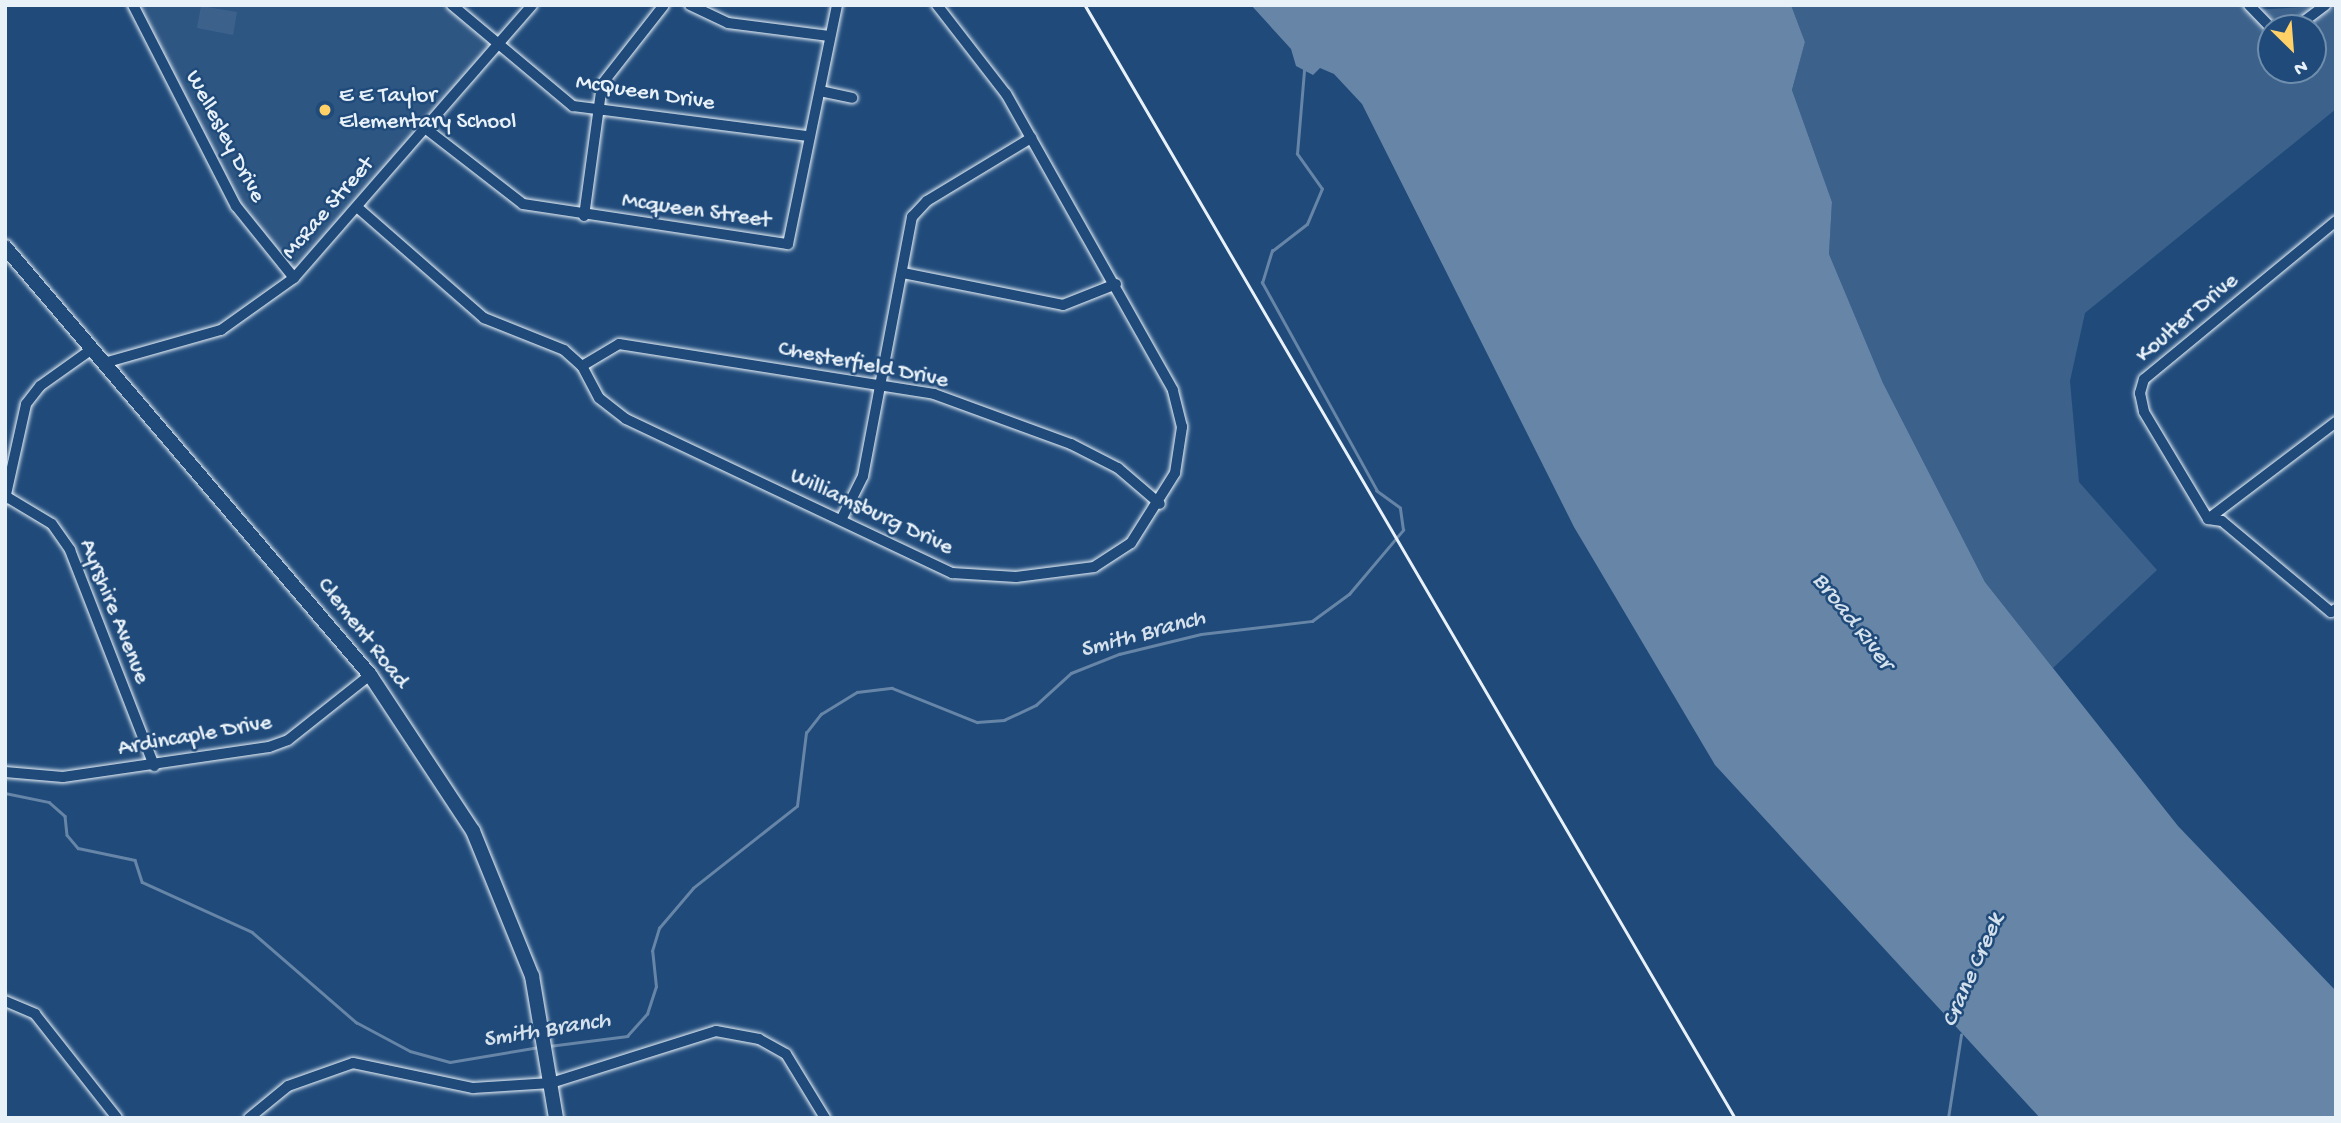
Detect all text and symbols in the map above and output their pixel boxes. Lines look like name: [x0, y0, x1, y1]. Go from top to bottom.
north arrow: [2257, 14, 2327, 84]
text: N: [2290, 54, 2311, 80]
street label: Wellesley Drive: [178, 66, 270, 208]
street label: McQueen Drive: [574, 69, 716, 119]
place label: E E Taylor Elementary School: [339, 83, 516, 137]
marker: E E Taylor Elementary School: [317, 102, 333, 118]
street label: McRae Street: [277, 152, 381, 266]
street label: Mcqueen Street: [620, 188, 772, 236]
street label: Koulter Drive: [2131, 268, 2245, 370]
street label: Chesterfield Drive: [776, 336, 950, 396]
street label: Williamsburg Drive: [785, 463, 957, 563]
street label: Ayrshire Avenue: [71, 536, 155, 688]
water label: Broad River: [1805, 568, 1899, 676]
street label: Clement Road: [310, 573, 414, 695]
water label: Smith Branch: [1077, 604, 1209, 666]
street label: Ardincaple Drive: [116, 710, 274, 764]
water label: Crane Creek: [1936, 910, 2012, 1032]
water label: Smith Branch: [481, 1007, 613, 1055]

